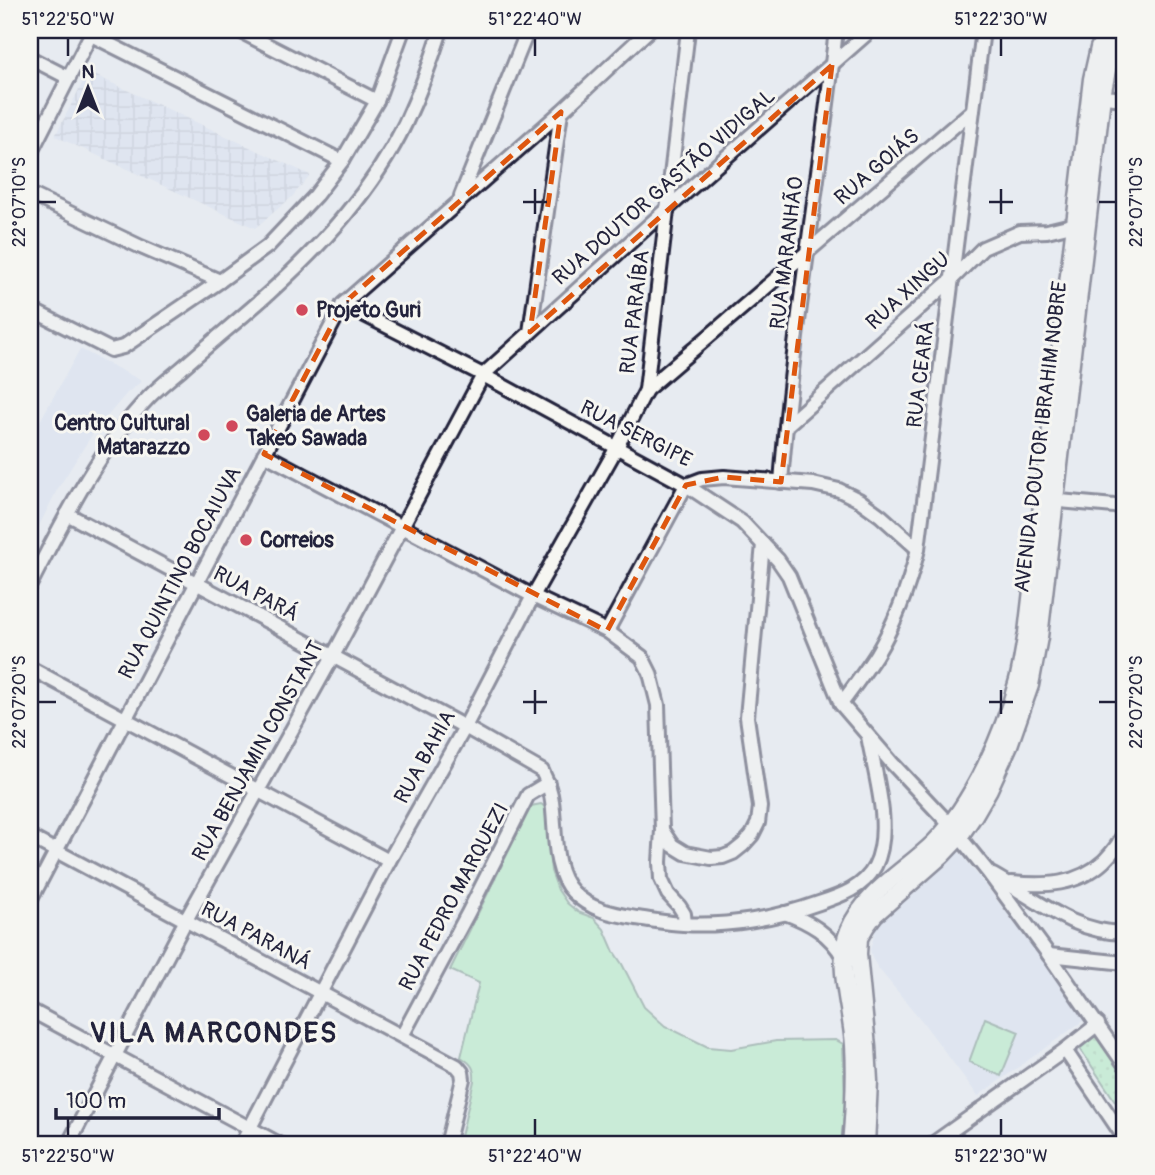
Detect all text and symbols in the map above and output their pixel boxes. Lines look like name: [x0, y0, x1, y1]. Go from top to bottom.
text: 51°22'50"W: [21, 8, 115, 31]
text: 51°22'40"W: [488, 8, 582, 31]
text: 51°22'30"W: [954, 8, 1048, 31]
north arrow: [52, 52, 122, 122]
text: N: [82, 60, 95, 84]
street label: RUA DOUTOR GASTÃO VIDIGAL: [547, 83, 781, 291]
street label: RUA GOIÁS: [829, 123, 925, 211]
text: 22°07'10"S: [8, 157, 31, 247]
text: 22°07'10"S: [1125, 157, 1148, 247]
street label: RUA MARANHÃO: [764, 175, 810, 331]
street label: RUA XINGU: [860, 246, 956, 336]
street label: RUA PARAÍBA: [614, 249, 656, 375]
street label: AVENIDA DOUTOR IBRAHIM NOBRE: [1009, 280, 1074, 594]
place label: Projeto Guri: [316, 297, 421, 324]
marker: Projeto Guri: [294, 302, 310, 318]
street label: RUA CEARÁ: [901, 319, 941, 429]
street label: RUA SERGIPE: [576, 394, 697, 474]
place label: Galeria de Artes Takeo Sawada: [245, 401, 386, 452]
place label: Centro Cultural Matarazzo: [54, 410, 191, 461]
marker: Galeria de Artes Takeo Sawada: [224, 418, 240, 434]
marker: Centro Cultural Matarazzo: [196, 427, 212, 443]
street label: RUA QUINTINO BOCAIUVA: [113, 462, 247, 684]
place label: Correios: [260, 527, 334, 554]
marker: Correios: [238, 532, 254, 548]
street label: RUA PARÁ: [208, 560, 304, 628]
street label: RUA BENJAMIN CONSTANT: [186, 636, 330, 866]
text: 22°07'20"S: [8, 655, 31, 749]
text: 22°07'20"S: [1125, 655, 1148, 749]
street label: RUA BAHIA: [388, 706, 462, 808]
street label: RUA PEDRO MARQUEZI: [393, 798, 515, 996]
street label: RUA PARANÁ: [196, 896, 316, 976]
district label: VILA MARCONDES: [90, 1016, 338, 1051]
scale bar: [56, 1077, 219, 1121]
text: 100 m: [66, 1088, 126, 1115]
text: 51°22'50"W: [21, 1145, 115, 1168]
text: 51°22'40"W: [488, 1145, 582, 1168]
text: 51°22'30"W: [954, 1145, 1048, 1168]

